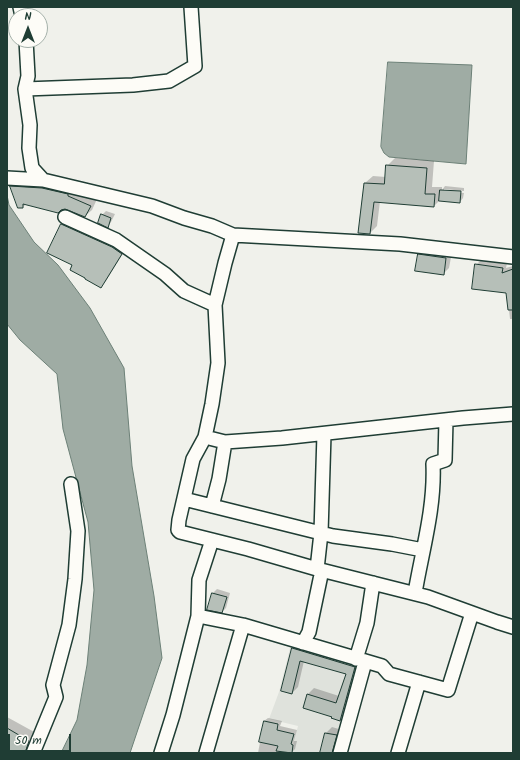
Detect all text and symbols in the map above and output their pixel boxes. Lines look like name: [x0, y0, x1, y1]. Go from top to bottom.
north arrow: [8, 8, 48, 48]
text: N: [25, 8, 31, 26]
scale bar: [10, 726, 73, 752]
text: 50 m: [15, 731, 42, 750]

